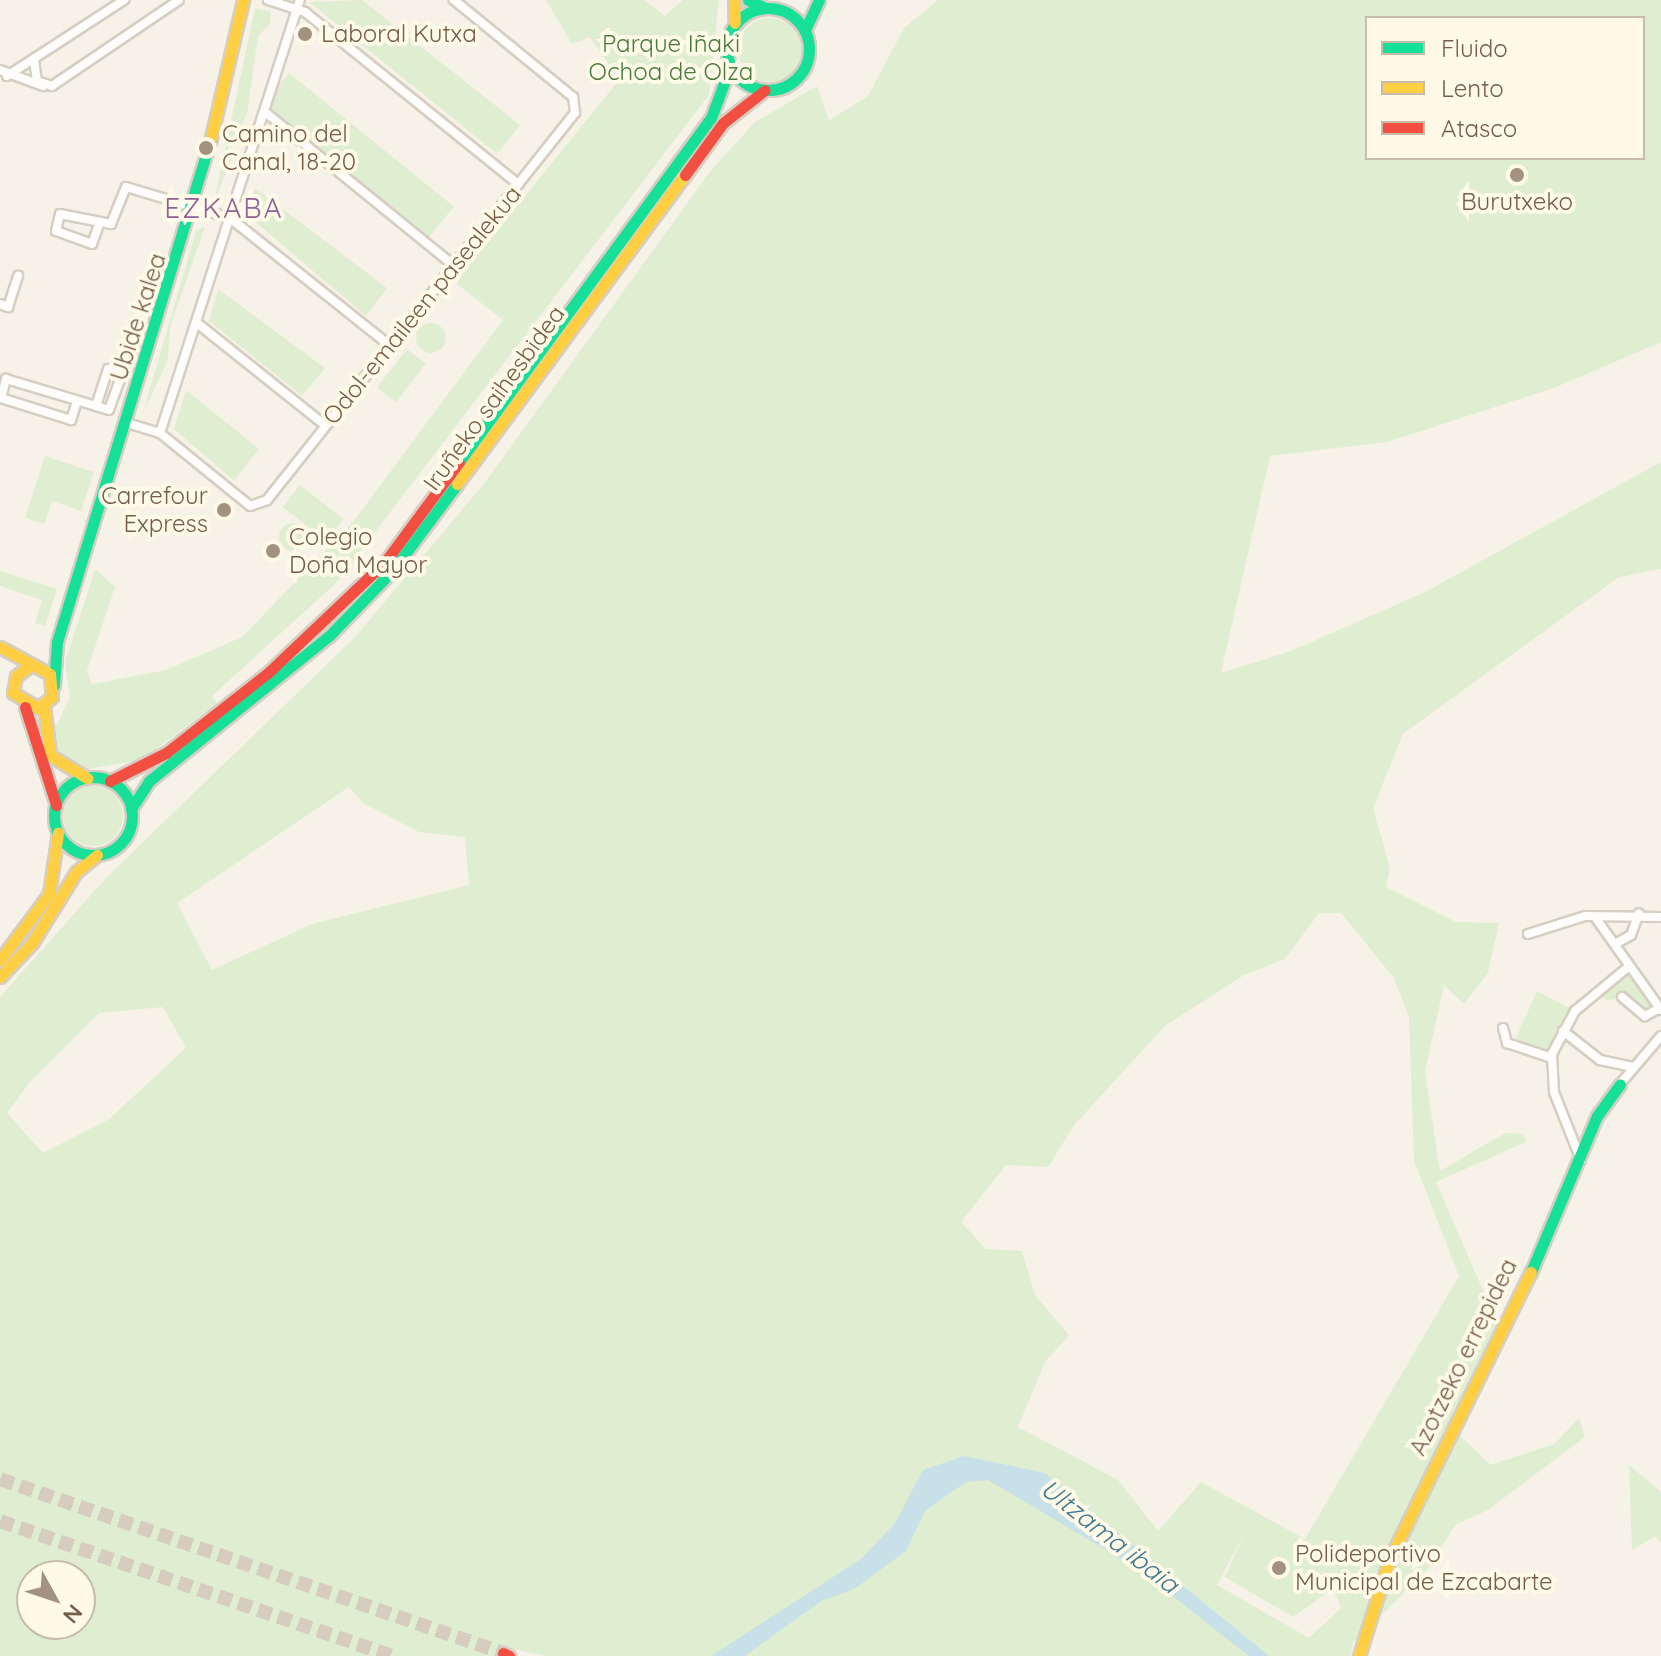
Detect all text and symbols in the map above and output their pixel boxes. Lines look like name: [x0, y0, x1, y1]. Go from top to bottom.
legend: [1365, 16, 1645, 160]
place label: Laboral Kutxa: [321, 20, 477, 48]
marker: Laboral Kutxa: [296, 25, 314, 43]
park label: Parque Iñaki Ochoa de Olza: [589, 30, 753, 86]
text: Fluido: [1441, 33, 1508, 63]
text: Lento: [1441, 73, 1504, 103]
text: Atasco: [1441, 113, 1517, 143]
place label: Camino del Canal, 18-20: [222, 120, 356, 176]
marker: Camino del Canal, 18-20: [197, 139, 215, 157]
marker: Burutxeko: [1508, 166, 1526, 184]
street label: Odol-emaileen pasealekua: [317, 180, 527, 430]
place label: Burutxeko: [1461, 188, 1573, 216]
district label: EZKABA: [164, 191, 284, 225]
street label: Ubide kalea: [104, 250, 172, 384]
street label: Iruñeko saihesbidea: [417, 300, 571, 496]
place label: Carrefour Express: [101, 482, 208, 538]
marker: Carrefour Express: [215, 501, 233, 519]
place label: Colegio Doña Mayor: [289, 523, 428, 579]
marker: Colegio Doña Mayor: [264, 542, 282, 560]
street label: Azotzeko errepidea: [1403, 1254, 1523, 1460]
water label: Ultzama ibaia: [1035, 1472, 1185, 1600]
place label: Polideportivo Municipal de Ezcabarte: [1295, 1540, 1553, 1596]
marker: Polideportivo Municipal de Ezcabarte: [1270, 1559, 1288, 1577]
north arrow: [16, 1560, 96, 1640]
text: N: [57, 1599, 89, 1629]

